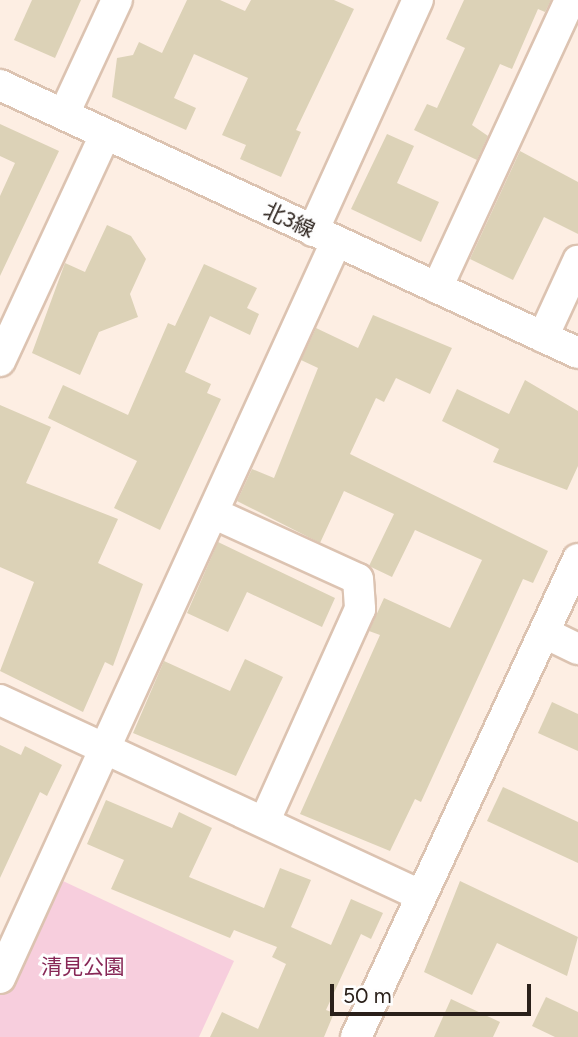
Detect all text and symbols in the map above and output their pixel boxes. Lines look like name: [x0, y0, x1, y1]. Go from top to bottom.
street label: 北3線: [259, 197, 319, 243]
park label: 清見公園: [41, 954, 125, 980]
scale bar: [333, 970, 534, 1014]
text: 50 m: [343, 983, 392, 1008]

